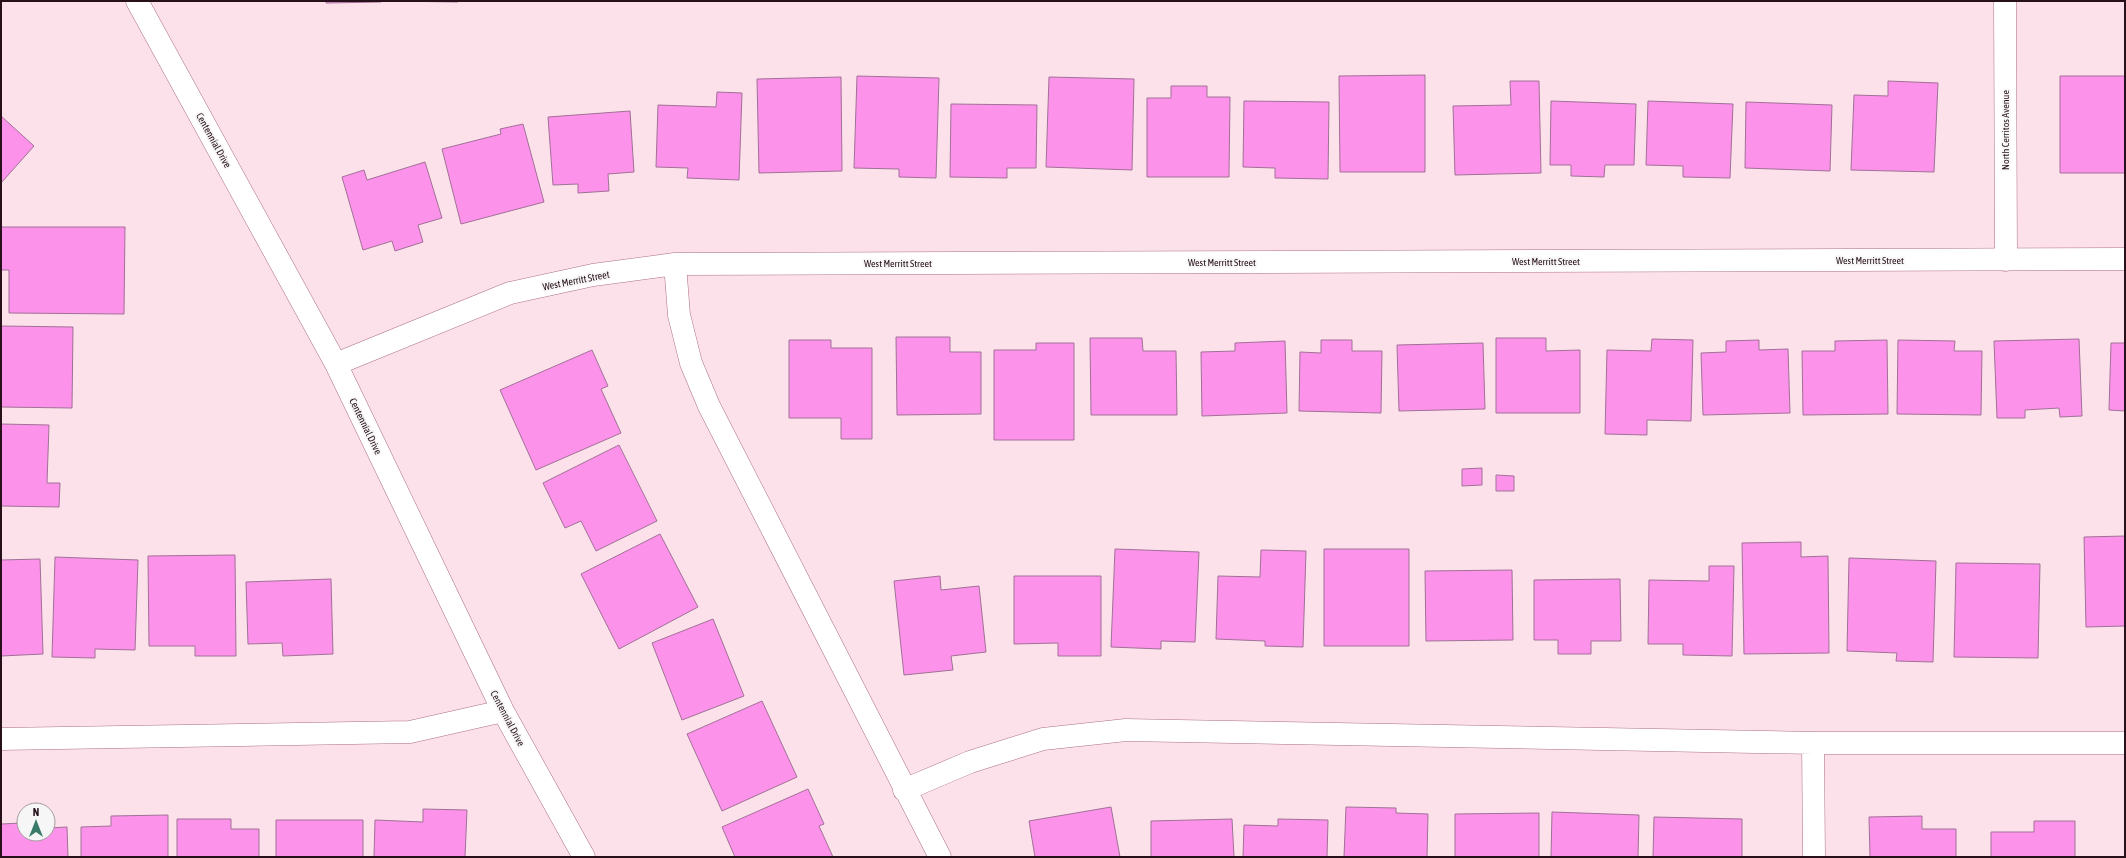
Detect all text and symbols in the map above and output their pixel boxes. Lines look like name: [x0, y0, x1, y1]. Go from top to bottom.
street label: North Cerritos Avenue: [2000, 90, 2011, 170]
street label: Centennial Drive: [194, 111, 233, 170]
street label: West Merritt Street: [1836, 255, 1904, 266]
street label: West Merritt Street: [1512, 256, 1580, 267]
street label: West Merritt Street: [1188, 257, 1256, 268]
street label: West Merritt Street: [864, 258, 932, 269]
street label: West Merritt Street: [542, 269, 611, 292]
street label: Centennial Drive: [347, 396, 384, 457]
street label: Centennial Drive: [488, 689, 527, 748]
north arrow: [16, 802, 56, 842]
text: N: [33, 806, 39, 818]

